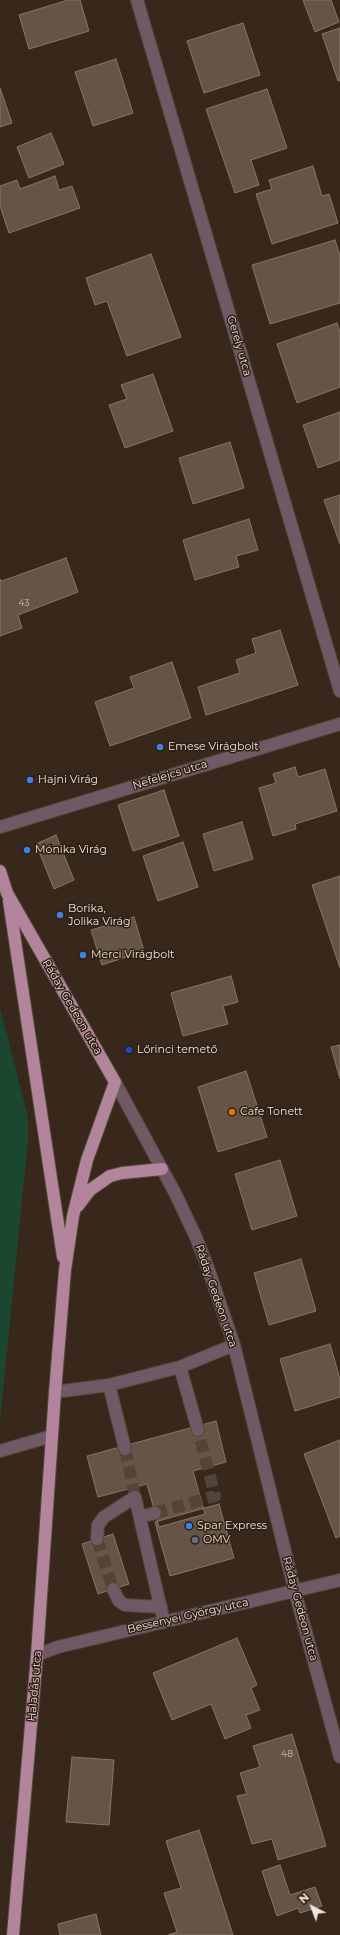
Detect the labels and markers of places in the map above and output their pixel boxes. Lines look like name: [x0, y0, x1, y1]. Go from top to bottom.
place label: Emese Virágbolt: [168, 740, 259, 754]
marker: Emese Virágbolt: [155, 742, 165, 752]
place label: Hajni Virág: [38, 773, 98, 787]
marker: Hajni Virág: [25, 775, 35, 785]
place label: Mónika Virág: [35, 843, 107, 857]
marker: Mónika Virág: [22, 845, 32, 855]
place label: Borika, Jolika Virág: [68, 902, 131, 928]
marker: Borika, Jolika Virág: [55, 910, 65, 920]
place label: Merci Virágbolt: [91, 948, 174, 962]
marker: Merci Virágbolt: [78, 950, 88, 960]
place label: Lőrinci temető: [137, 1043, 217, 1057]
marker: Lőrinci temető: [124, 1045, 134, 1055]
place label: Cafe Tonett: [240, 1105, 303, 1119]
marker: Cafe Tonett: [227, 1107, 237, 1117]
place label: Spar Express: [197, 1519, 267, 1533]
marker: Spar Express: [184, 1521, 194, 1531]
place label: OMV: [203, 1533, 230, 1547]
marker: OMV: [190, 1535, 200, 1545]

